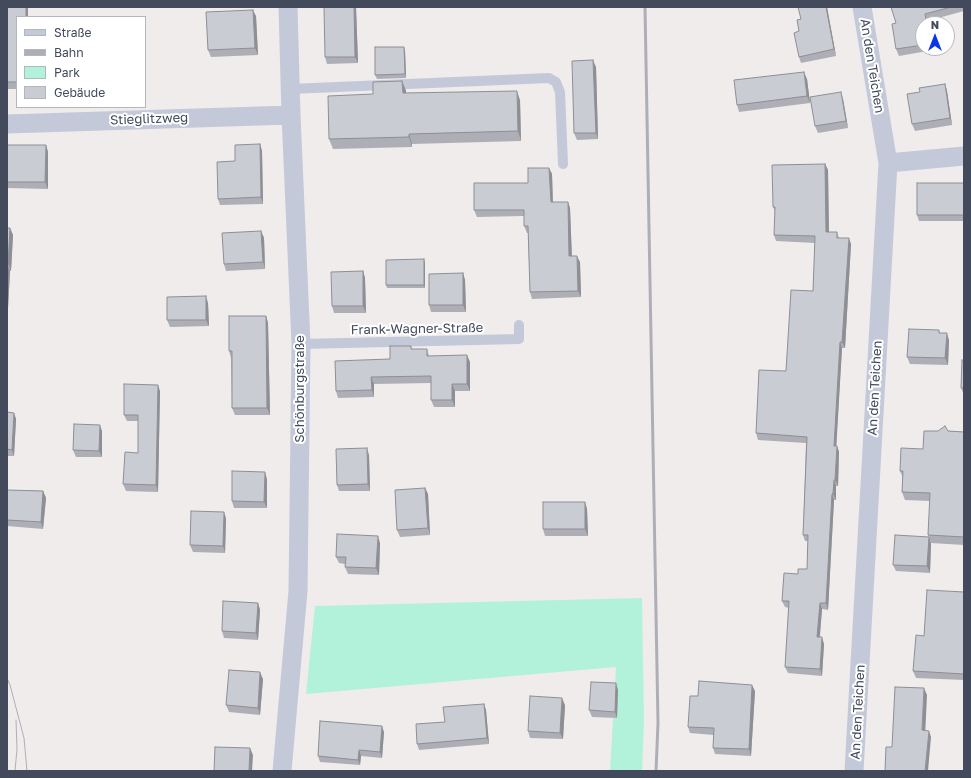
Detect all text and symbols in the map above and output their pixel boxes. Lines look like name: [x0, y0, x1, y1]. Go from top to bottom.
legend: [16, 16, 146, 108]
north arrow: [915, 16, 955, 56]
street label: An den Teichen: [857, 18, 887, 114]
text: N: [931, 18, 939, 31]
text: Straße: [54, 25, 92, 40]
text: Bahn: [54, 45, 84, 60]
text: Park: [54, 65, 80, 80]
text: Gebäude: [54, 85, 105, 100]
street label: Stieglitzweg: [110, 110, 188, 128]
street label: Frank-Wagner-Straße: [351, 320, 483, 338]
street label: Schönburgstraße: [292, 335, 308, 443]
street label: An den Teichen: [865, 340, 885, 436]
street label: An den Teichen: [848, 664, 868, 760]

